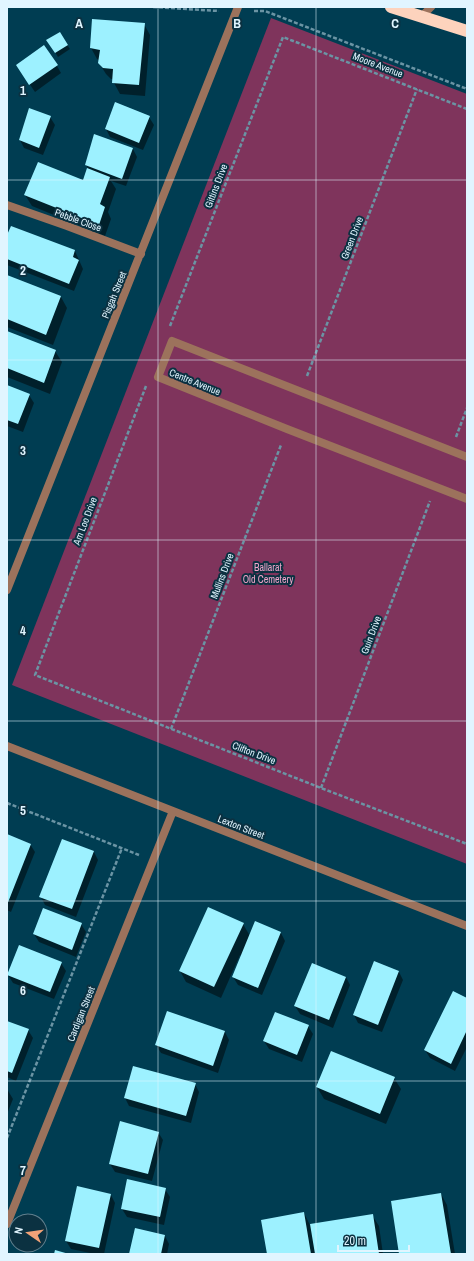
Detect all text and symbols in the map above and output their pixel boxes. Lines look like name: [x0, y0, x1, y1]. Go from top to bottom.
text: A: [75, 15, 83, 32]
text: B: [233, 15, 241, 32]
text: C: [391, 15, 399, 32]
street label: Moore Avenue: [351, 49, 405, 81]
text: 1: [20, 82, 26, 99]
street label: Gittins Drive: [202, 162, 230, 210]
street label: Pebble Close: [53, 206, 104, 235]
street label: Green Drive: [338, 214, 366, 261]
text: 2: [20, 262, 26, 279]
street label: Pisgah Street: [99, 269, 130, 320]
street label: Centre Avenue: [167, 366, 223, 398]
text: 3: [20, 442, 26, 459]
street label: Am Loo Drive: [70, 495, 100, 548]
street label: Mullins Drive: [207, 551, 237, 601]
park label: Ballarat Old Cemetery: [243, 561, 294, 586]
street label: Guin Drive: [358, 614, 384, 656]
text: 4: [20, 622, 26, 639]
street label: Clifton Drive: [230, 739, 278, 767]
text: 5: [20, 802, 26, 819]
street label: Lexton Street: [216, 812, 267, 842]
text: 6: [20, 982, 26, 999]
street label: Cardigan Street: [64, 984, 98, 1043]
text: 7: [20, 1162, 26, 1179]
north arrow: [8, 1213, 48, 1253]
text: N: [11, 1226, 26, 1235]
scale bar: [338, 1227, 409, 1253]
text: 20 m: [344, 1233, 366, 1249]

